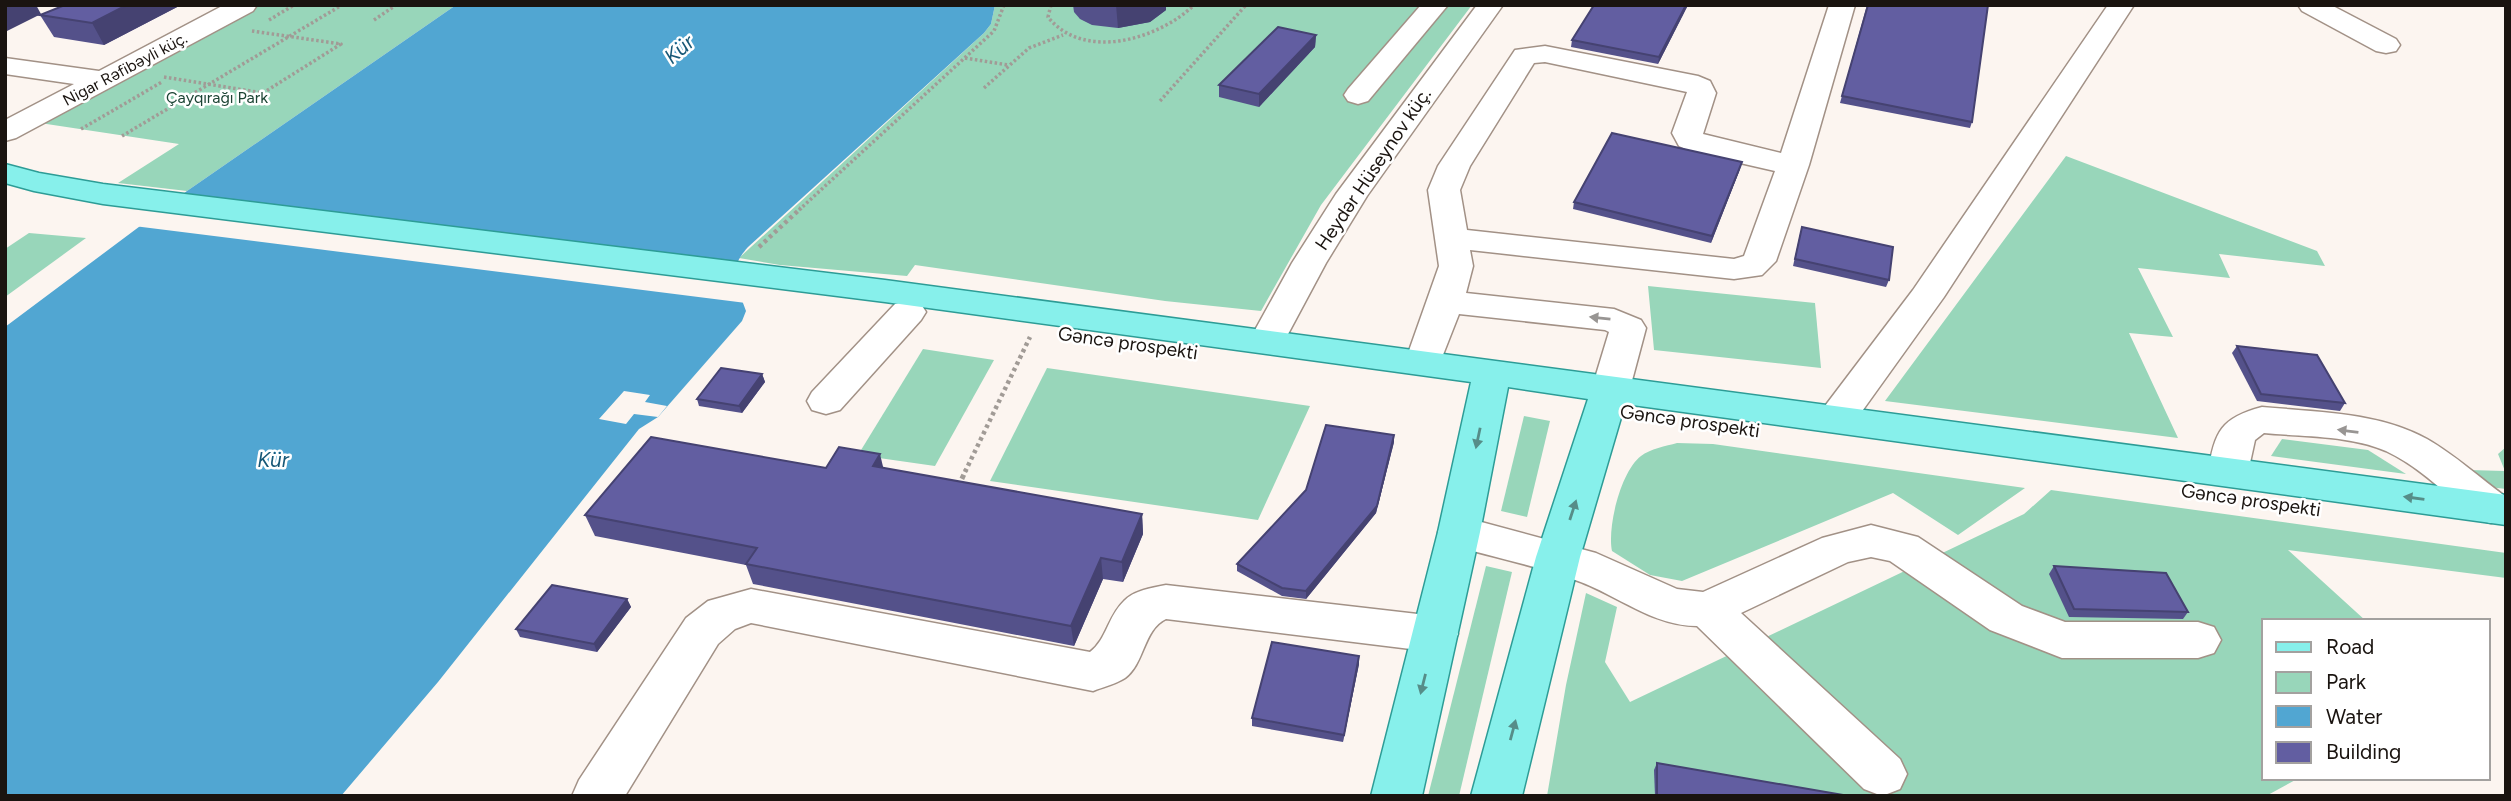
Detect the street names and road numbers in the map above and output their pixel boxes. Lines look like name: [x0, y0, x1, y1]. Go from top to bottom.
street label: Nigar Rəfibəyli küç.: [60, 28, 190, 110]
street label: Heydər Hüseynov küç.: [1310, 83, 1436, 255]
street label: Gəncə prospekti: [1057, 322, 1199, 364]
street label: Gəncə prospekti: [1619, 400, 1761, 442]
street label: Gəncə prospekti: [2180, 479, 2322, 521]

